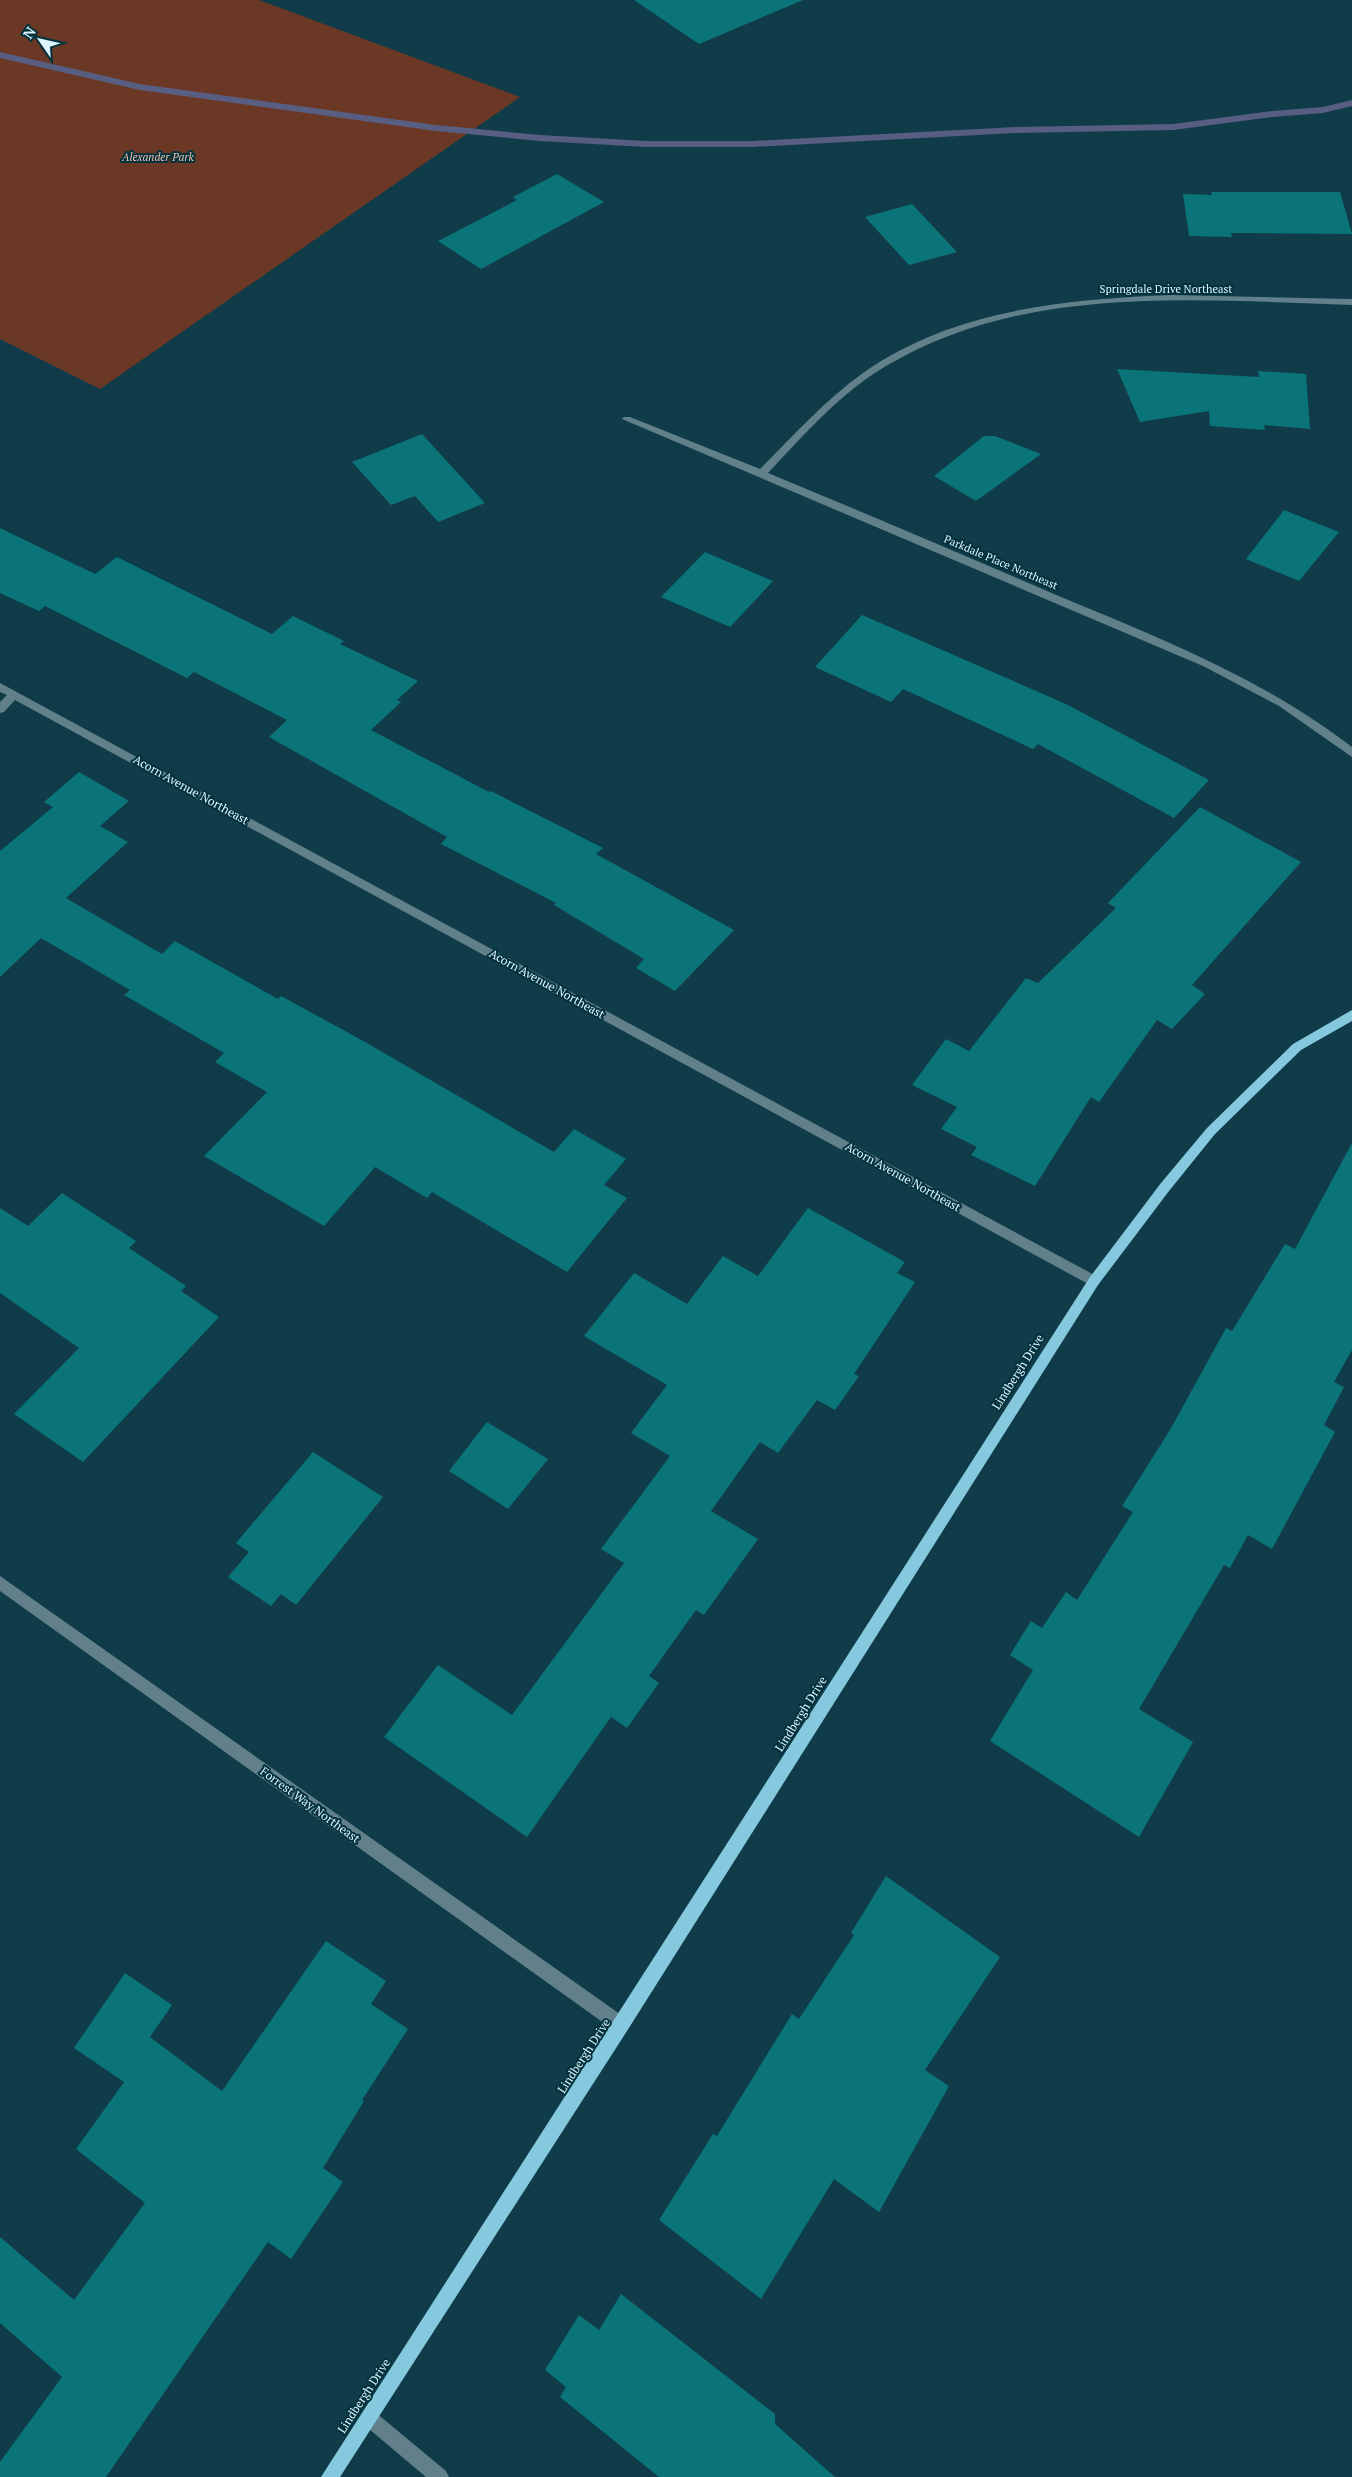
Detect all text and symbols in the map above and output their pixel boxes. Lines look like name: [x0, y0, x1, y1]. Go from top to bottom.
north arrow: [15, 15, 65, 65]
text: N: [18, 22, 40, 42]
park label: Alexander Park: [121, 150, 195, 164]
street label: Springdale Drive Northeast: [1100, 282, 1232, 296]
street label: Parkdale Place Northeast: [942, 532, 1060, 592]
street label: Acorn Avenue Northeast: [131, 752, 252, 828]
street label: Acorn Avenue Northeast: [487, 946, 608, 1022]
street label: Acorn Avenue Northeast: [843, 1139, 964, 1215]
street label: Lindbergh Drive: [988, 1331, 1047, 1412]
street label: Lindbergh Drive: [771, 1673, 830, 1754]
street label: Forrest Way Northeast: [257, 1763, 364, 1846]
street label: Lindbergh Drive: [554, 2016, 613, 2096]
street label: Lindbergh Drive: [334, 2356, 393, 2436]

